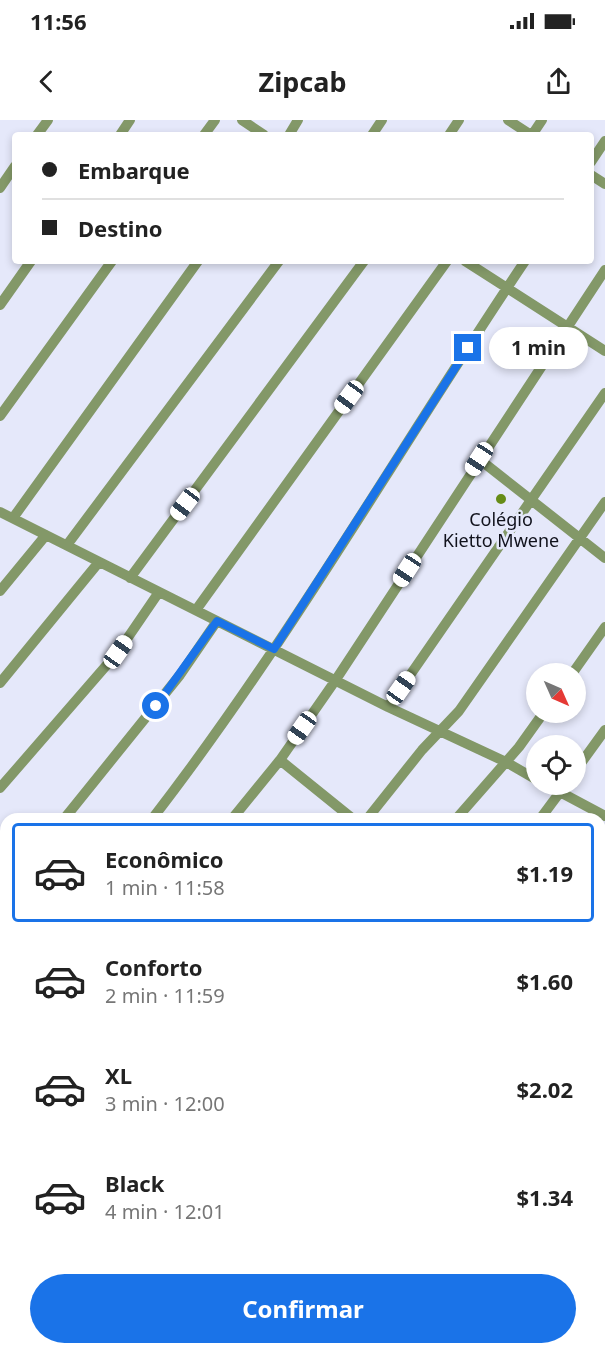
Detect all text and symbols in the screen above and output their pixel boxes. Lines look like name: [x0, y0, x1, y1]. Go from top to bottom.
text: 11:56: [30, 6, 87, 36]
text: Zipcab: [259, 63, 346, 100]
icon: back: [30, 65, 63, 98]
icon: share: [542, 65, 575, 98]
text: Embarque: [78, 155, 190, 185]
text: Destino: [78, 213, 162, 243]
callout: 1 min: [489, 327, 588, 369]
route end: [454, 334, 481, 361]
text: 1 min: [511, 334, 566, 361]
car: [331, 377, 367, 417]
car: [462, 439, 496, 479]
car: [167, 484, 203, 524]
marker: Colégio Kietto Mwene: [494, 492, 508, 506]
place label: Colégio Kietto Mwene: [443, 507, 559, 552]
car: [390, 550, 424, 590]
car: [100, 632, 136, 672]
north arrow: [526, 663, 586, 723]
map controls: [526, 663, 586, 795]
car: [383, 668, 419, 708]
route start: [142, 692, 169, 719]
car: [284, 708, 320, 748]
button: locate: [526, 735, 586, 795]
text: Econômico: [105, 844, 224, 874]
icon: car: [33, 846, 87, 900]
text: $1.19: [516, 858, 573, 888]
text: 1 min · 11:58: [105, 874, 225, 901]
text: Conforto: [105, 952, 203, 982]
icon: car: [33, 954, 87, 1008]
text: $1.60: [516, 966, 573, 996]
text: 2 min · 11:59: [105, 982, 225, 1009]
text: XL: [105, 1060, 132, 1090]
icon: car: [33, 1062, 87, 1116]
text: $2.02: [516, 1074, 573, 1104]
text: 3 min · 12:00: [105, 1090, 225, 1117]
text: Black: [105, 1168, 164, 1198]
icon: car: [33, 1170, 87, 1224]
text: $1.34: [516, 1182, 573, 1212]
text: 4 min · 12:01: [105, 1198, 225, 1225]
button: Confirmar: [30, 1274, 576, 1343]

